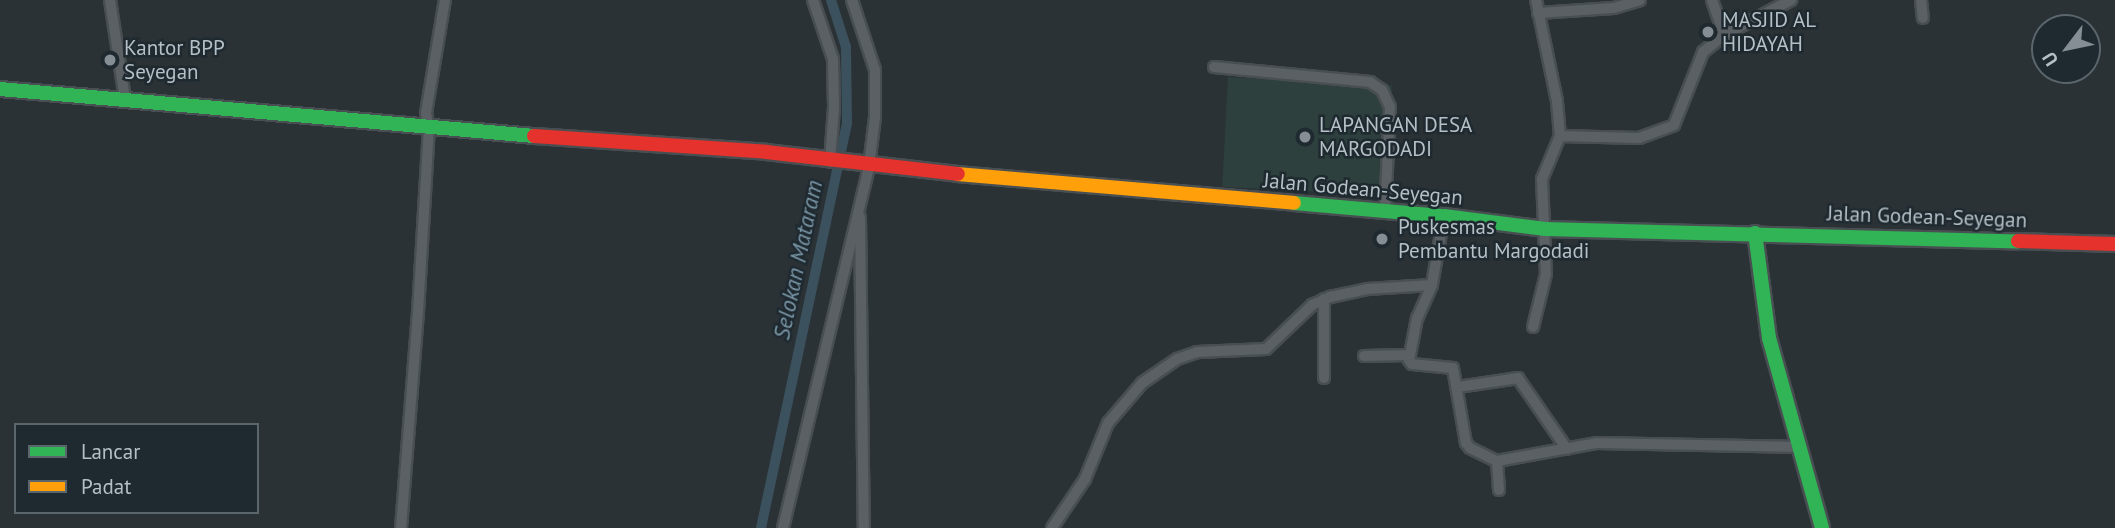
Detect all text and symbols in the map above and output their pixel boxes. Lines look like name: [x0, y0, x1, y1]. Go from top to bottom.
place label: MASJID AL HIDAYAH: [1722, 7, 1817, 57]
north arrow: [2031, 14, 2101, 84]
marker: MASJID AL HIDAYAH: [1700, 24, 1716, 40]
place label: Kantor BPP Seyegan: [124, 35, 225, 85]
text: U: [2037, 48, 2063, 70]
marker: Kantor BPP Seyegan: [102, 52, 118, 68]
place label: LAPANGAN DESA MARGODADI: [1319, 112, 1472, 162]
marker: LAPANGAN DESA MARGODADI: [1297, 129, 1313, 145]
street label: Jalan Godean-Seyegan: [1262, 168, 1464, 210]
water label: Selokan Mataram: [768, 178, 828, 342]
street label: Jalan Godean-Seyegan: [1827, 201, 2027, 233]
place label: Puskesmas Pembantu Margodadi: [1398, 214, 1589, 264]
marker: Puskesmas Pembantu Margodadi: [1372, 229, 1392, 249]
legend: [14, 423, 259, 514]
text: Lancar: [81, 438, 140, 465]
text: Padat: [81, 473, 131, 500]

